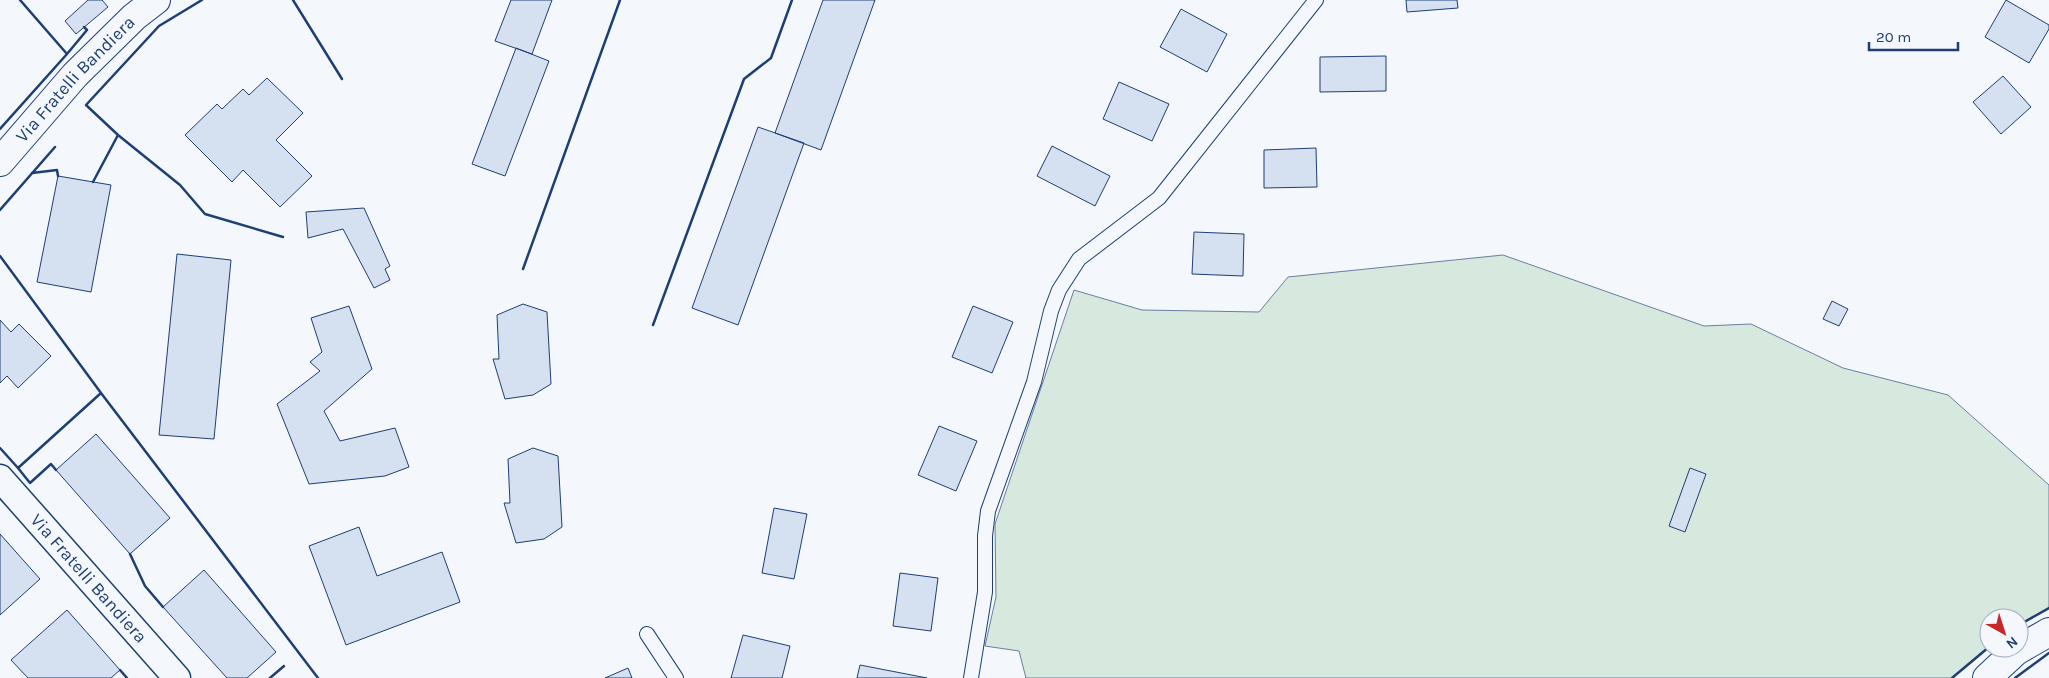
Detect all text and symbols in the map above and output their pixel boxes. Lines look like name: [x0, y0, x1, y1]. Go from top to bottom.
street label: Via Fratelli Bandiera: [11, 11, 140, 147]
scale bar: [1869, 20, 1958, 52]
text: 20 m: [1876, 28, 1911, 46]
street label: Via Fratelli Bandiera: [26, 509, 152, 647]
north arrow: [1979, 608, 2029, 658]
text: N: [2003, 633, 2021, 652]

